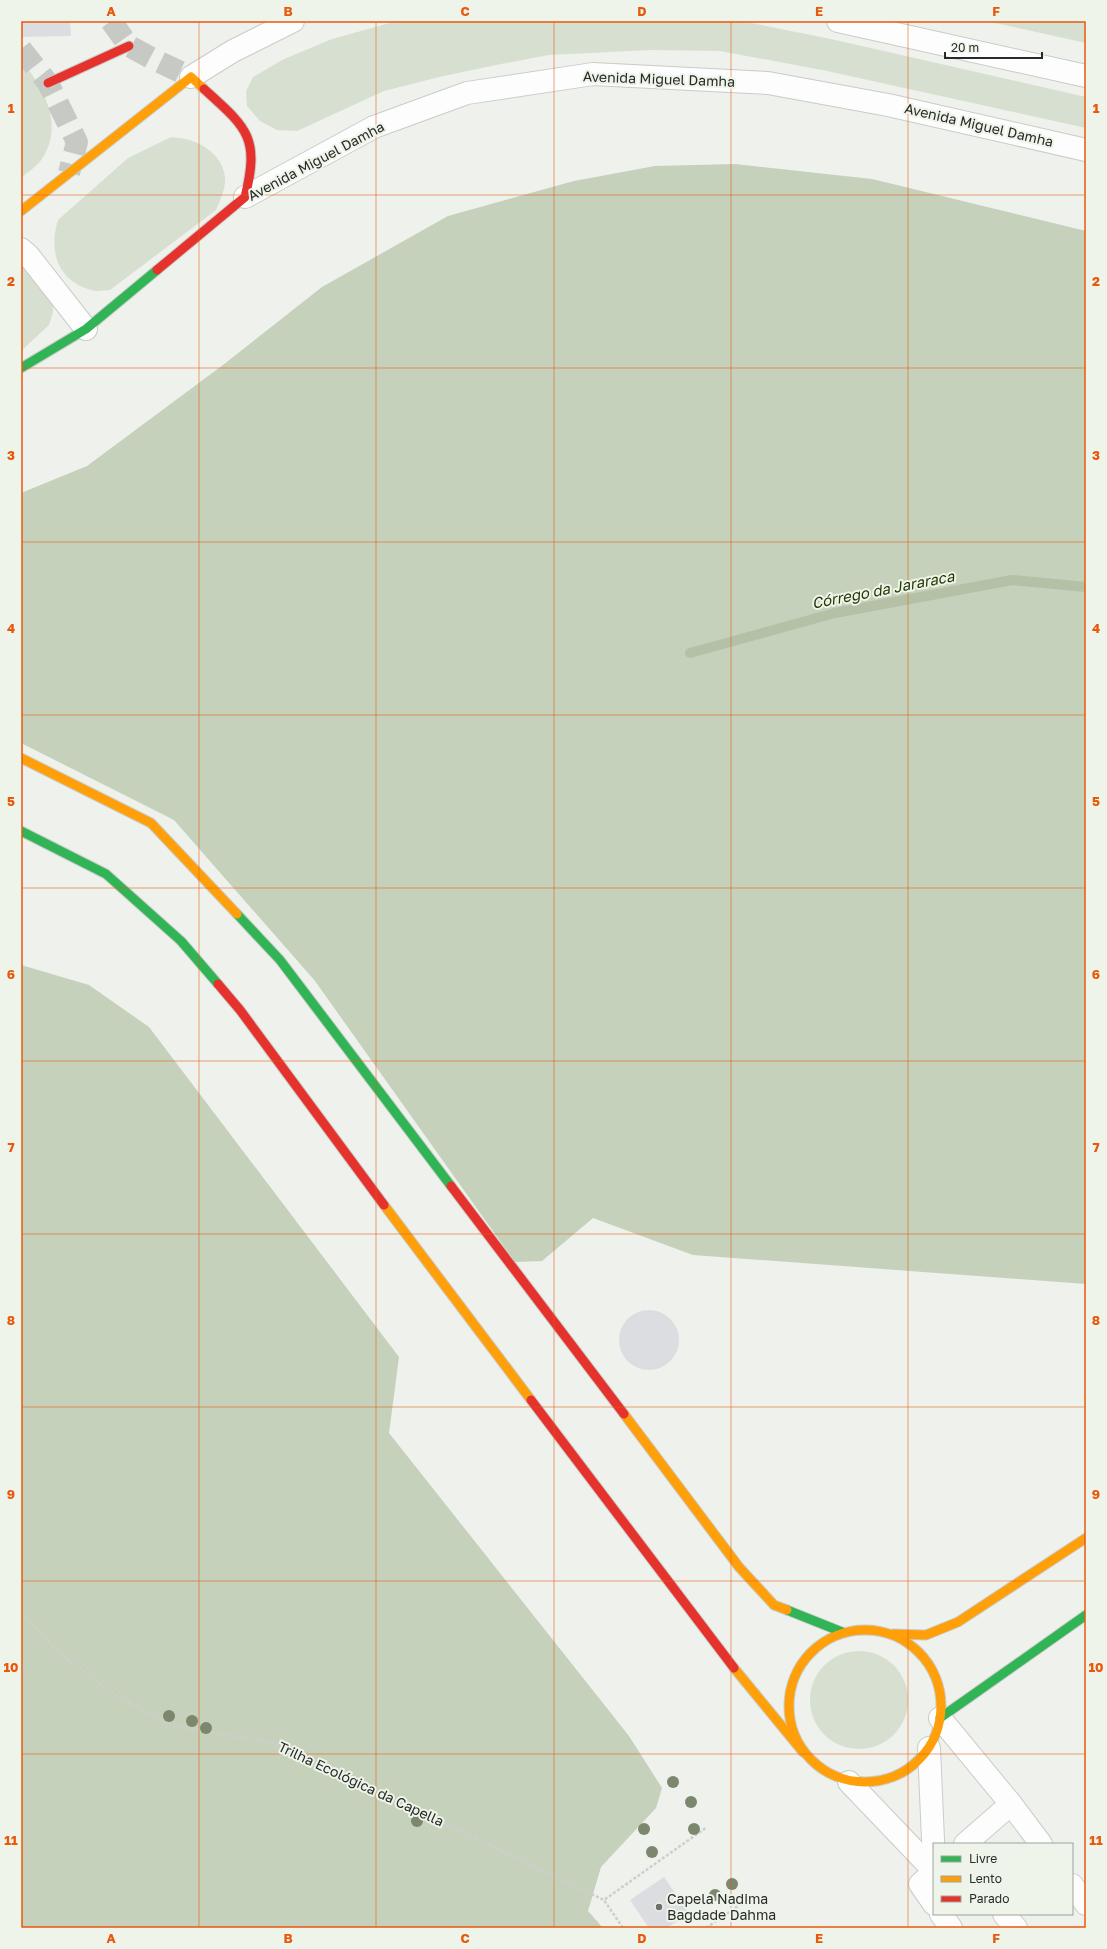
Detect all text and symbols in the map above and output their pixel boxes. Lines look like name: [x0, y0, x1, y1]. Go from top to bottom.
text: A: [106, 3, 116, 19]
text: B: [283, 3, 293, 19]
text: C: [460, 3, 470, 19]
text: D: [637, 3, 647, 19]
text: E: [815, 3, 823, 19]
text: F: [992, 3, 1000, 19]
scale bar: [945, 34, 1042, 60]
text: 20 m: [951, 40, 979, 55]
street label: Avenida Miguel Damha: [583, 67, 735, 90]
street label: Avenida Miguel Damha: [903, 99, 1055, 150]
text: 1: [8, 100, 15, 116]
text: 1: [1093, 100, 1100, 116]
street label: Avenida Miguel Damha: [245, 117, 387, 204]
text: 2: [7, 273, 15, 289]
text: 2: [1092, 273, 1100, 289]
text: 3: [7, 447, 15, 463]
text: 3: [1092, 447, 1100, 463]
water label: Córrego da Jararaca: [810, 566, 956, 613]
text: 4: [7, 620, 15, 636]
text: 4: [1092, 620, 1100, 636]
text: 5: [7, 793, 15, 809]
text: 5: [1092, 793, 1100, 809]
text: 6: [7, 966, 15, 982]
text: 6: [1092, 966, 1100, 982]
text: 7: [7, 1139, 15, 1155]
text: 7: [1092, 1139, 1100, 1155]
text: 8: [7, 1312, 15, 1328]
text: 8: [1092, 1312, 1100, 1328]
text: 9: [7, 1486, 15, 1502]
text: 9: [1092, 1486, 1100, 1502]
text: 10: [3, 1659, 19, 1675]
text: 10: [1088, 1659, 1104, 1675]
street label: Trilha Ecológica da Capella: [276, 1738, 447, 1829]
text: 11: [4, 1832, 18, 1848]
text: 11: [1089, 1832, 1103, 1848]
legend: [933, 1843, 1073, 1915]
text: Livre: [969, 1851, 997, 1866]
text: Lento: [969, 1871, 1002, 1886]
place label: Capela Nadima Bagdade Dahma: [667, 1890, 776, 1923]
text: Parado: [969, 1891, 1009, 1906]
marker: Capela Nadima Bagdade Dahma: [654, 1902, 664, 1912]
text: A: [106, 1930, 116, 1946]
text: B: [283, 1930, 293, 1946]
text: C: [460, 1930, 470, 1946]
text: D: [637, 1930, 647, 1946]
text: E: [815, 1930, 823, 1946]
text: F: [992, 1930, 1000, 1946]

